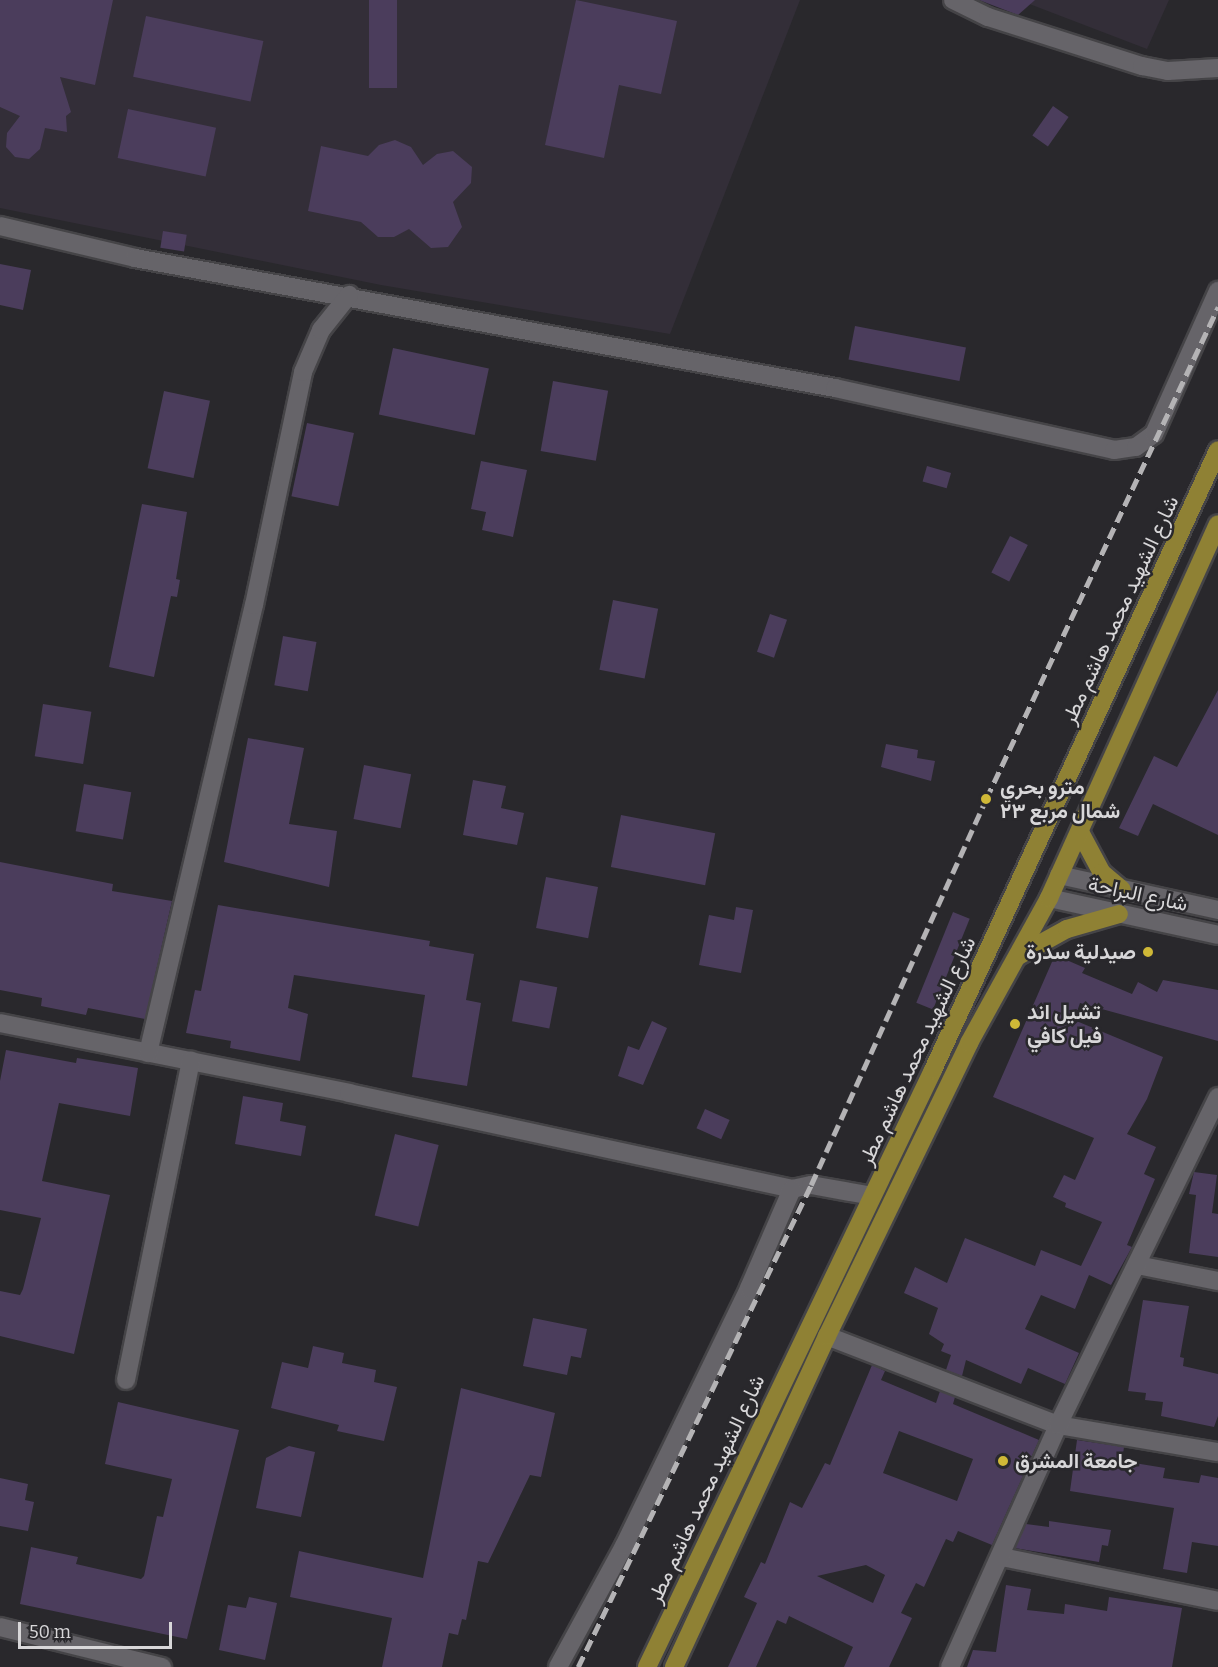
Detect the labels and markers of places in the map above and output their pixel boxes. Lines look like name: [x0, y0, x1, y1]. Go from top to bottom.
place label: مترو بحري شمال مربع ٢٣: [1000, 774, 1120, 824]
marker: مترو بحري شمال مربع ٢٣: [977, 790, 995, 808]
place label: صيدلية سدرة: [1026, 939, 1136, 965]
marker: صيدلية سدرة: [1141, 945, 1155, 959]
place label: تشيل اند فيل كافي: [1027, 999, 1102, 1049]
marker: تشيل اند فيل كافي: [1008, 1017, 1022, 1031]
place label: جامعة المشرق: [1015, 1448, 1138, 1474]
marker: جامعة المشرق: [996, 1454, 1010, 1468]

